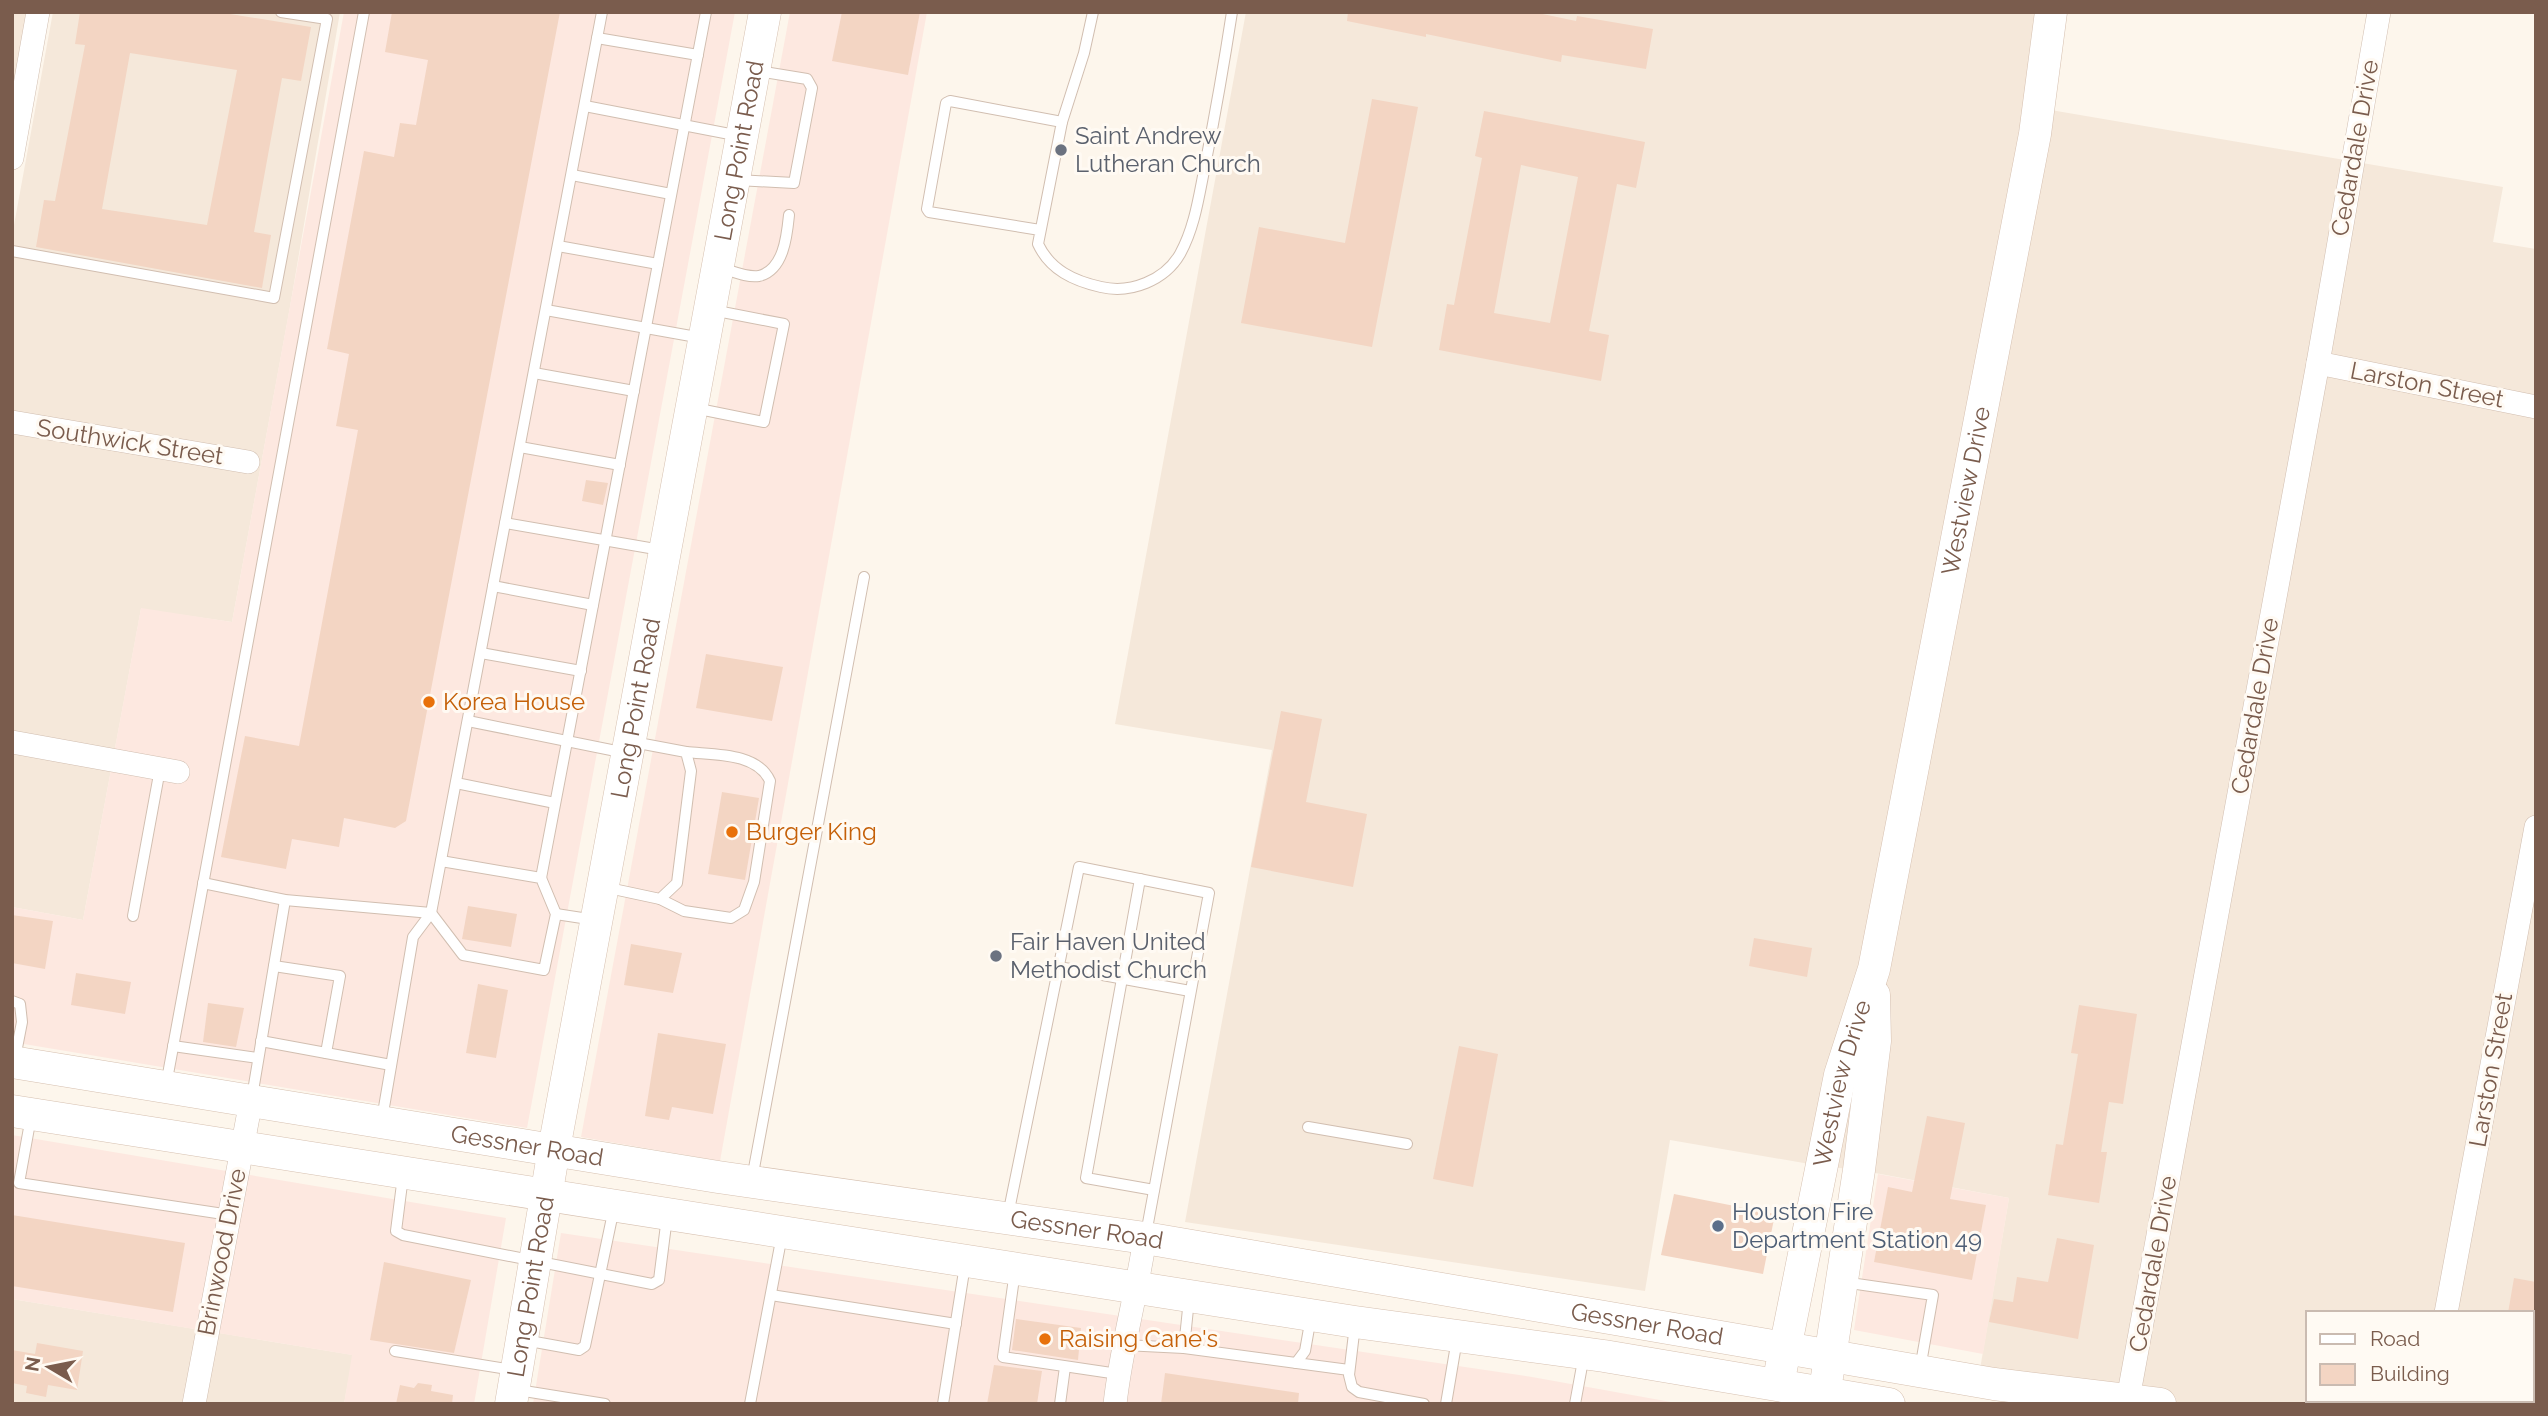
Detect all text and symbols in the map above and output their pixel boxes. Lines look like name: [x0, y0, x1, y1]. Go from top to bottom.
street label: Cedardale Drive: [2325, 57, 2384, 238]
street label: Long Point Road: [708, 58, 770, 243]
place label: Saint Andrew Lutheran Church: [1075, 121, 1261, 178]
marker: Saint Andrew Lutheran Church: [1053, 142, 1069, 158]
street label: Larston Street: [2348, 355, 2506, 414]
street label: Westview Drive: [1935, 404, 1996, 578]
street label: Southwick Street: [35, 412, 225, 471]
street label: Cedardale Drive: [2225, 615, 2284, 796]
street label: Long Point Road: [604, 616, 666, 801]
place label: Korea House: [443, 687, 585, 716]
marker: Korea House: [421, 694, 437, 710]
place label: Burger King: [746, 817, 877, 846]
marker: Burger King: [724, 824, 740, 840]
place label: Fair Haven United Methodist Church: [1010, 927, 1207, 984]
marker: Fair Haven United Methodist Church: [988, 948, 1004, 964]
street label: Larston Street: [2463, 991, 2518, 1149]
street label: Westview Drive: [1807, 996, 1877, 1169]
street label: Gessner Road: [449, 1119, 606, 1172]
street label: Brinwood Drive: [191, 1166, 252, 1338]
street label: Cedardale Drive: [2123, 1173, 2182, 1354]
street label: Long Point Road: [501, 1194, 560, 1379]
place label: Houston Fire Department Station 49: [1732, 1197, 1982, 1254]
street label: Gessner Road: [1009, 1204, 1166, 1255]
marker: Houston Fire Department Station 49: [1710, 1218, 1726, 1234]
street label: Gessner Road: [1569, 1296, 1725, 1351]
legend: [2306, 1311, 2534, 1402]
place label: Raising Cane's: [1059, 1324, 1218, 1353]
text: Road: [2370, 1326, 2420, 1351]
marker: Raising Cane's: [1037, 1331, 1053, 1347]
north arrow: [14, 1332, 84, 1402]
text: N: [20, 1355, 44, 1373]
text: Building: [2370, 1361, 2450, 1386]

